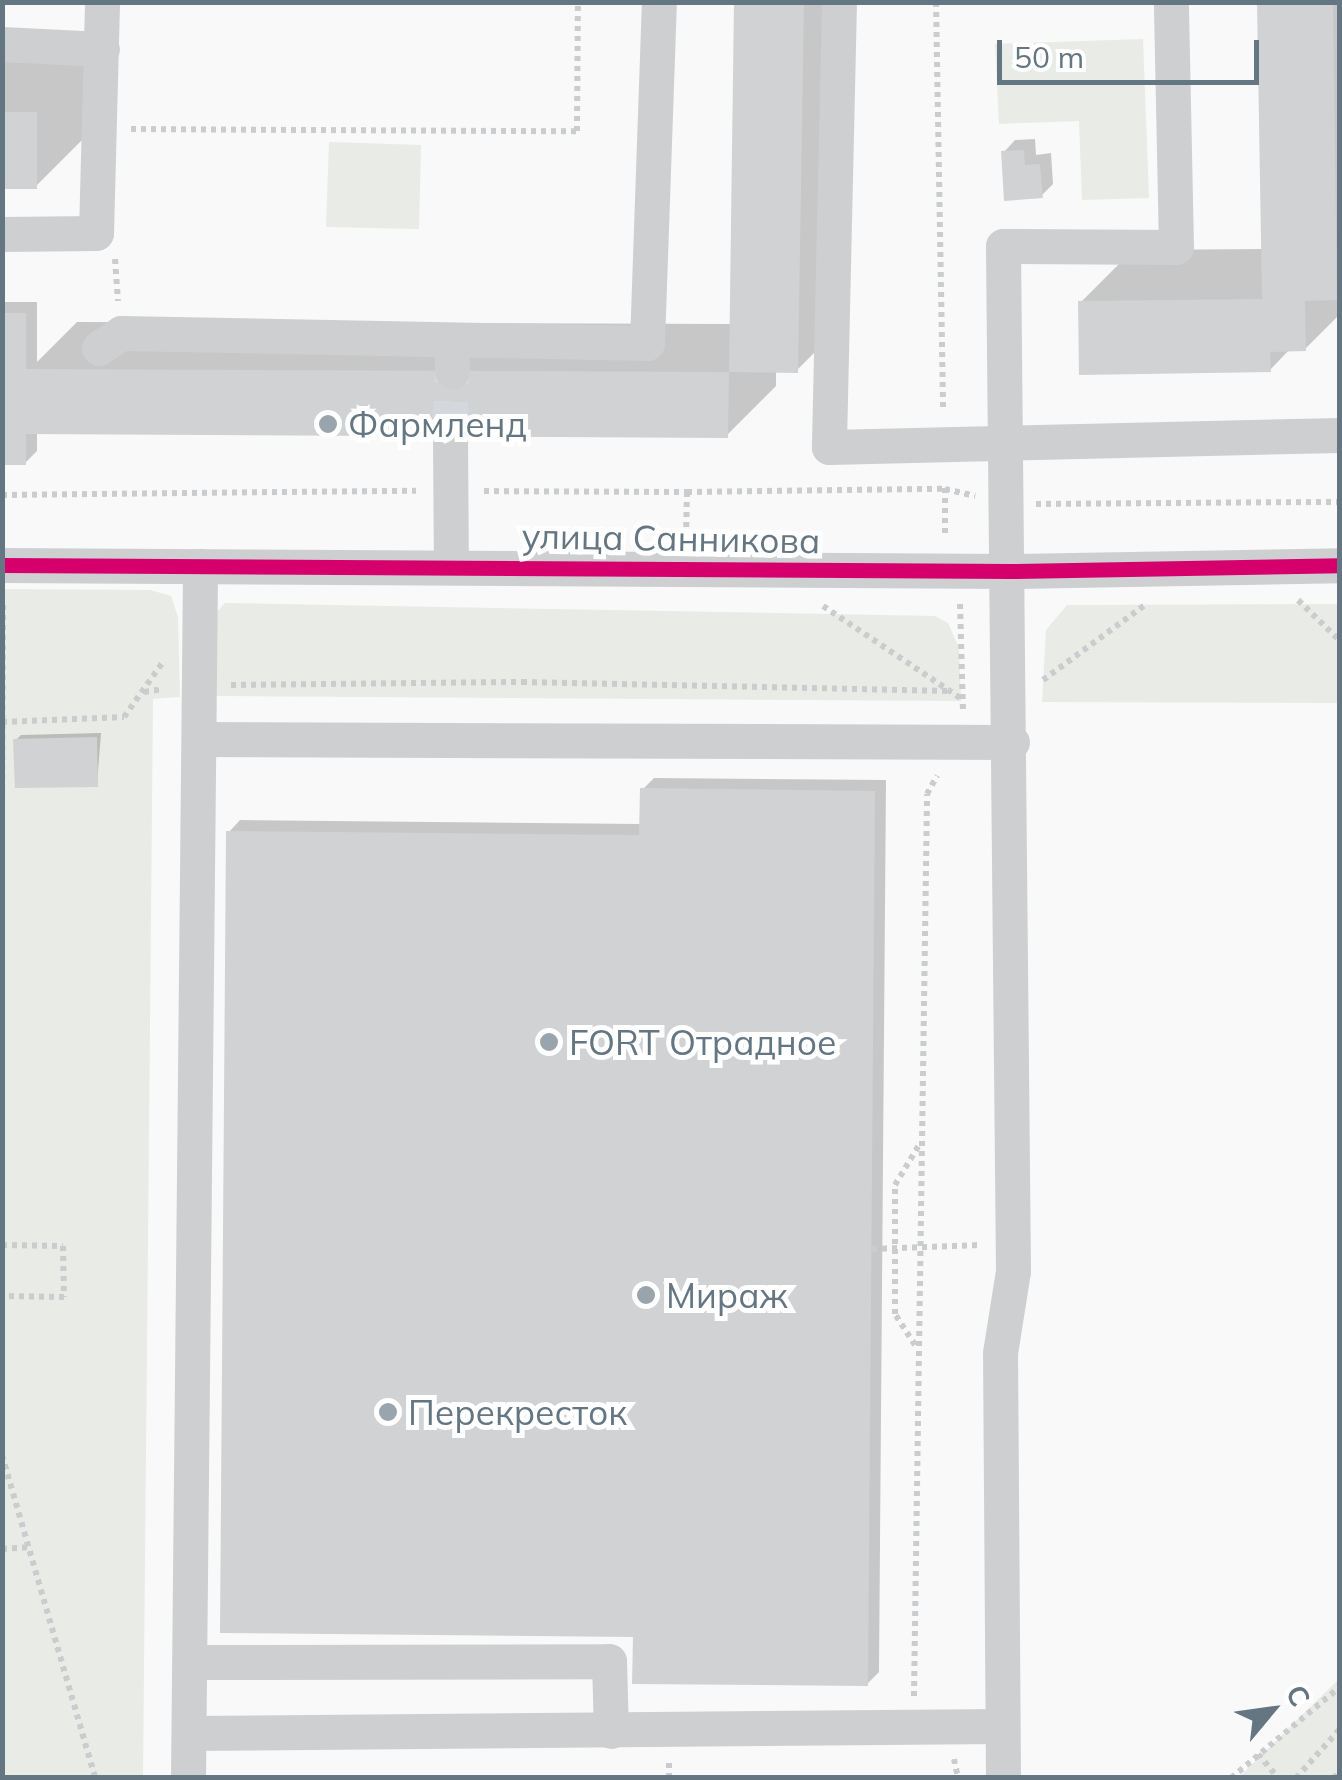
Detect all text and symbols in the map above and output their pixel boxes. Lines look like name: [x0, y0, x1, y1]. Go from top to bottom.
scale bar: [1002, 20, 1264, 82]
text: 50 m: [1014, 38, 1084, 76]
place label: Фармленд: [348, 403, 527, 445]
marker: Фармленд: [317, 413, 339, 435]
street label: улица Санникова: [521, 514, 821, 562]
place label: FORT Отрадное: [569, 1021, 836, 1063]
marker: FORT Отрадное: [538, 1031, 560, 1053]
place label: Мираж: [666, 1274, 788, 1316]
marker: Мираж: [635, 1284, 657, 1306]
place label: Перекресток: [408, 1391, 627, 1433]
marker: Перекресток: [377, 1401, 399, 1423]
north arrow: [1222, 1660, 1322, 1760]
text: С: [1279, 1678, 1319, 1712]

